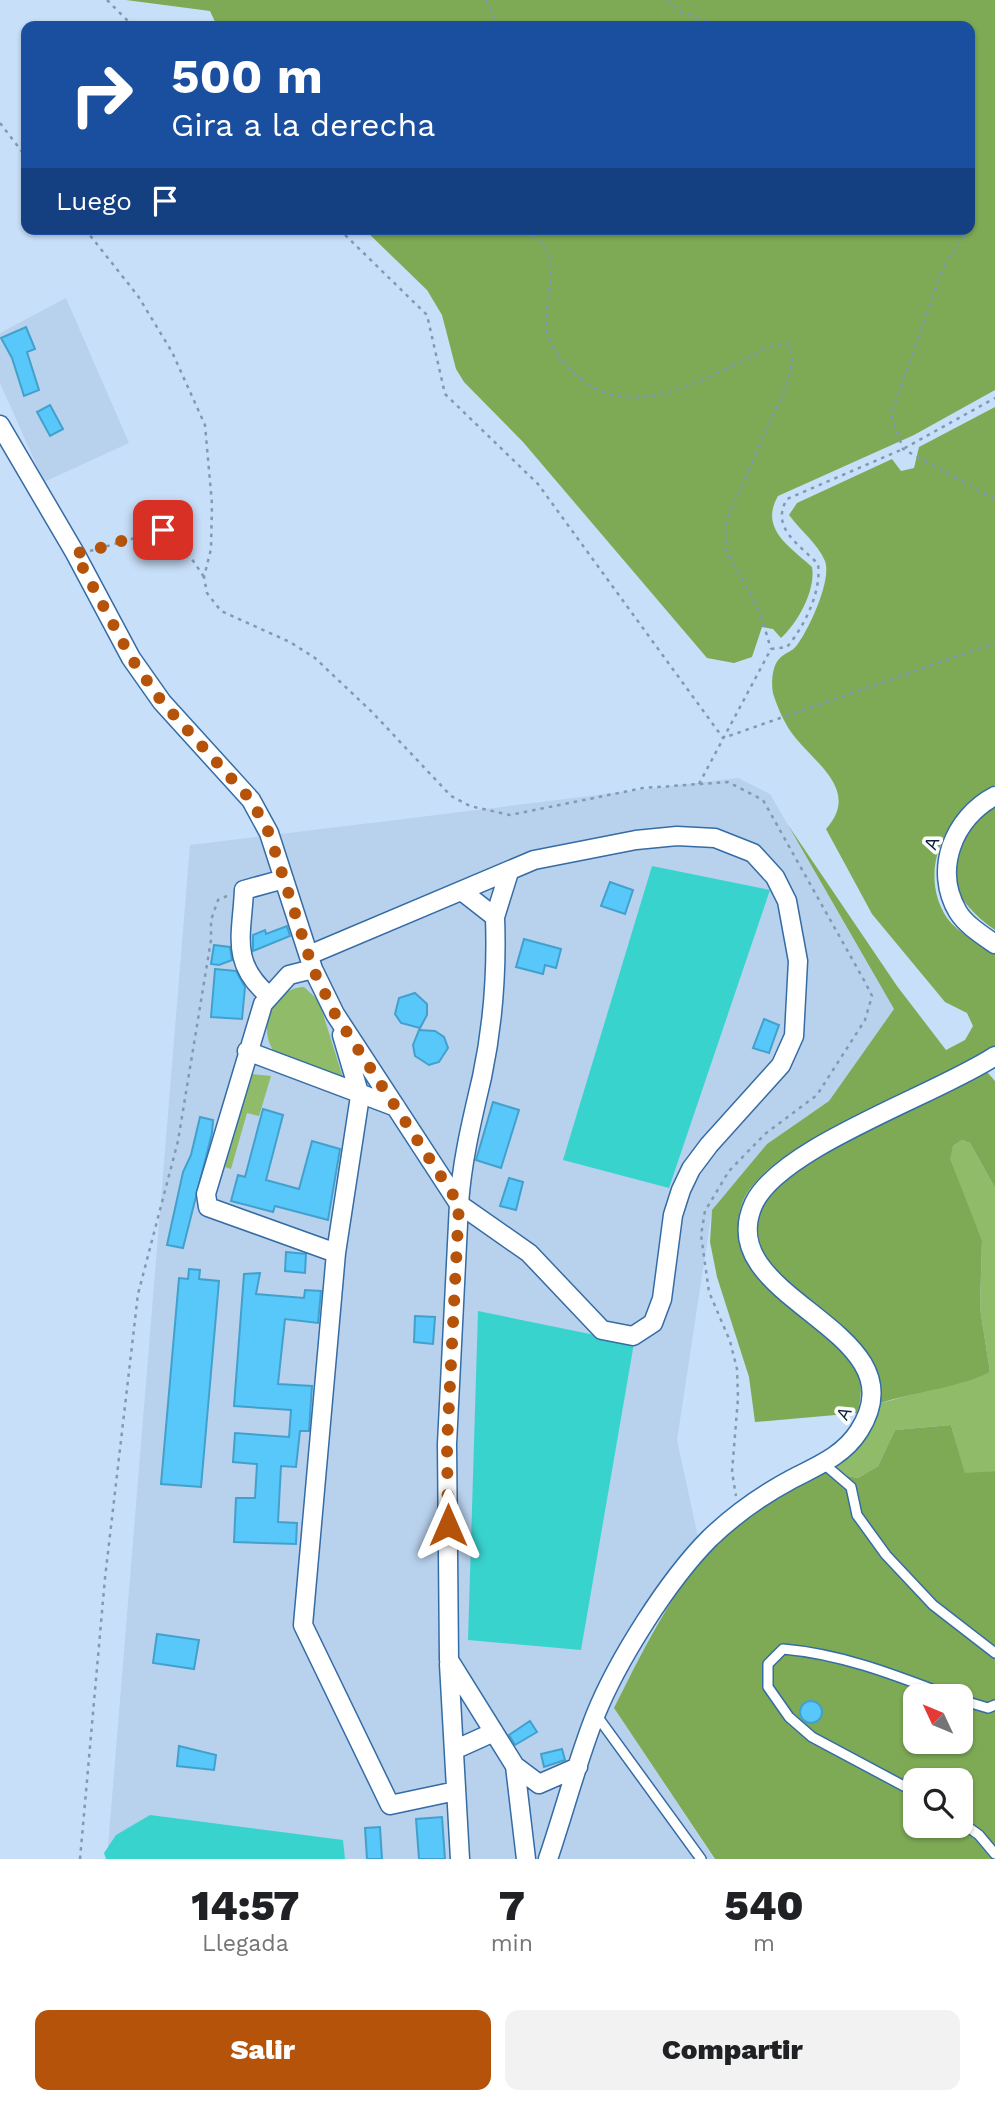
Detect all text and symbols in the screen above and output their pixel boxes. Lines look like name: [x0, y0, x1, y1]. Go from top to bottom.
text: 500 m: [171, 47, 323, 105]
icon: right: [56, 49, 147, 140]
text: Gira a la derecha: [171, 106, 435, 144]
icon: arrive: [146, 182, 184, 220]
text: Luego: [56, 186, 132, 216]
pin: [133, 500, 193, 560]
icon: arrive: [144, 511, 182, 549]
street label: A: [918, 833, 945, 853]
street label: A: [830, 1402, 857, 1424]
position arrow: [411, 1488, 485, 1562]
north arrow: [903, 1684, 973, 1754]
map controls: [903, 1684, 973, 1838]
button: search: [903, 1768, 973, 1838]
text: 14:57: [191, 1881, 299, 1930]
text: 7: [499, 1881, 525, 1930]
text: 540: [724, 1881, 804, 1930]
text: Llegada: [202, 1930, 289, 1957]
text: min: [491, 1930, 533, 1957]
text: m: [753, 1930, 775, 1957]
button: Salir: [35, 2010, 491, 2090]
button: Compartir: [505, 2010, 960, 2090]

